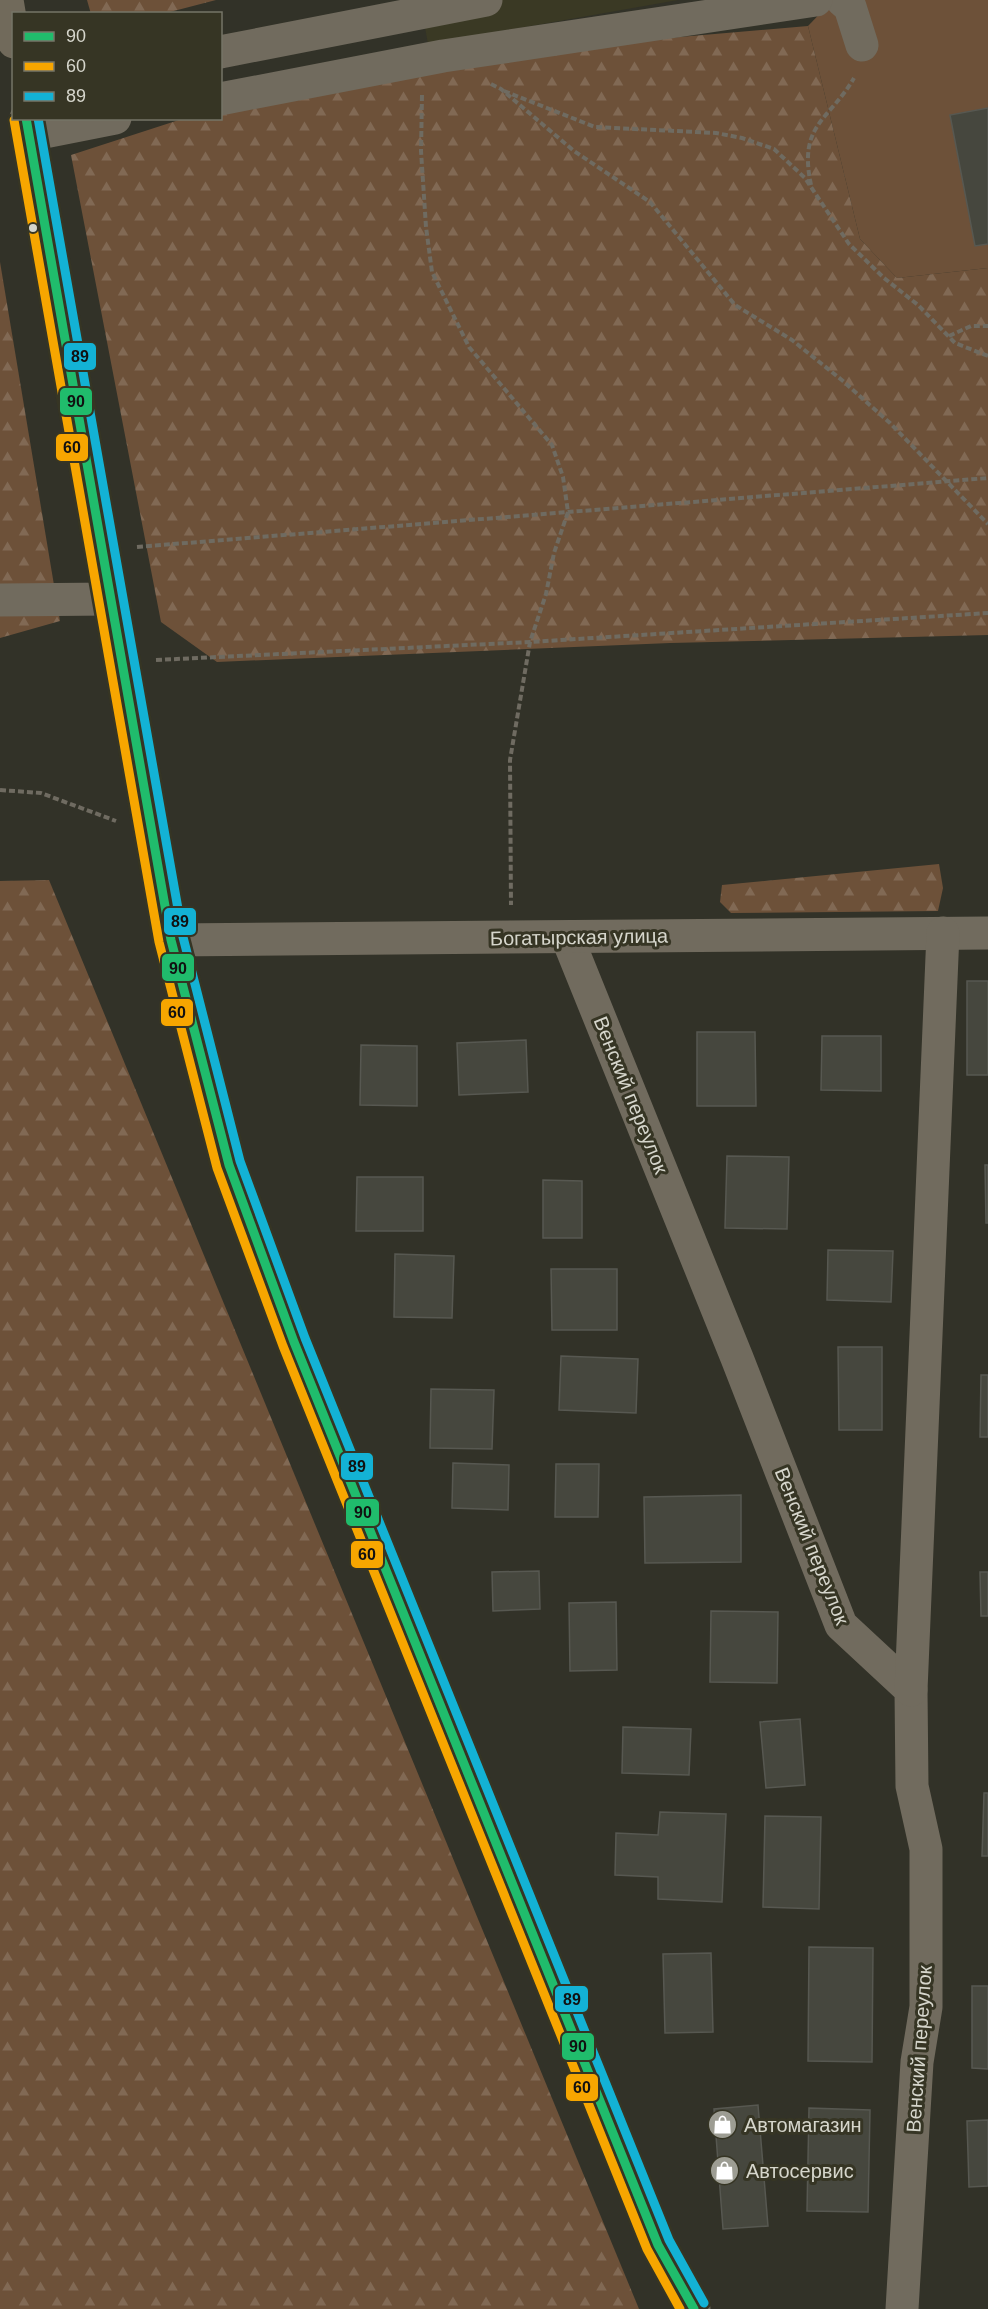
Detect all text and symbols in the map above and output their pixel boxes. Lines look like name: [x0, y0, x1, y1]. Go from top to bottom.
legend: [12, 12, 222, 120]
text: 90: [66, 26, 86, 46]
text: 60: [66, 56, 86, 76]
text: 89: [66, 86, 86, 106]
unlabelled marker: [27, 222, 39, 234]
line badge: 89: [63, 342, 97, 371]
text: 89: [71, 348, 89, 365]
line badge: 90: [59, 387, 93, 416]
text: 90: [67, 393, 85, 410]
line badge: 60: [55, 433, 89, 462]
text: 60: [63, 439, 81, 456]
line badge: 89: [163, 907, 197, 936]
text: 89: [171, 913, 189, 930]
street label: Богатырская улица: [490, 924, 669, 950]
line badge: 90: [161, 953, 195, 982]
text: 90: [169, 960, 187, 977]
line badge: 60: [160, 998, 194, 1027]
text: 60: [168, 1004, 186, 1021]
street label: Венский переулок: [589, 1013, 673, 1177]
line badge: 89: [340, 1452, 374, 1481]
text: 89: [348, 1458, 366, 1475]
street label: Венский переулок: [770, 1464, 854, 1628]
line badge: 90: [345, 1498, 380, 1527]
text: 90: [354, 1504, 372, 1521]
line badge: 60: [350, 1540, 384, 1569]
text: 60: [358, 1546, 376, 1563]
street label: Венский переулок: [902, 1964, 936, 2133]
line badge: 89: [554, 1985, 589, 2013]
text: 89: [563, 1991, 581, 2008]
line badge: 90: [561, 2032, 595, 2061]
text: 90: [569, 2038, 587, 2055]
line badge: 60: [565, 2073, 599, 2102]
text: 60: [573, 2079, 591, 2096]
shop icon: Автомагазин: [707, 2109, 739, 2141]
place label: Автомагазин: [744, 2114, 862, 2136]
shop icon: Автосервис: [709, 2155, 741, 2187]
place label: Автосервис: [746, 2160, 854, 2182]

